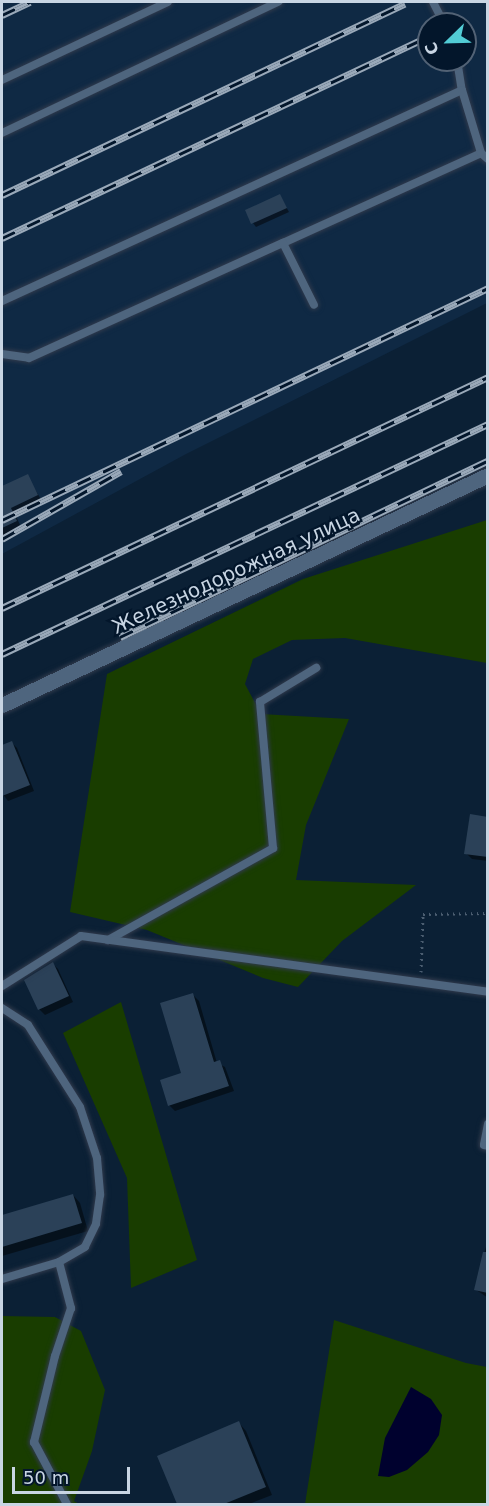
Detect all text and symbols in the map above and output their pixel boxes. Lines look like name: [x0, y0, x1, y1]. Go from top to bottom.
north arrow: [417, 12, 477, 72]
text: С: [421, 39, 443, 58]
street label: Железнодорожная улица: [108, 503, 364, 639]
scale bar: [15, 1455, 134, 1493]
text: 50 m: [23, 1467, 69, 1488]

